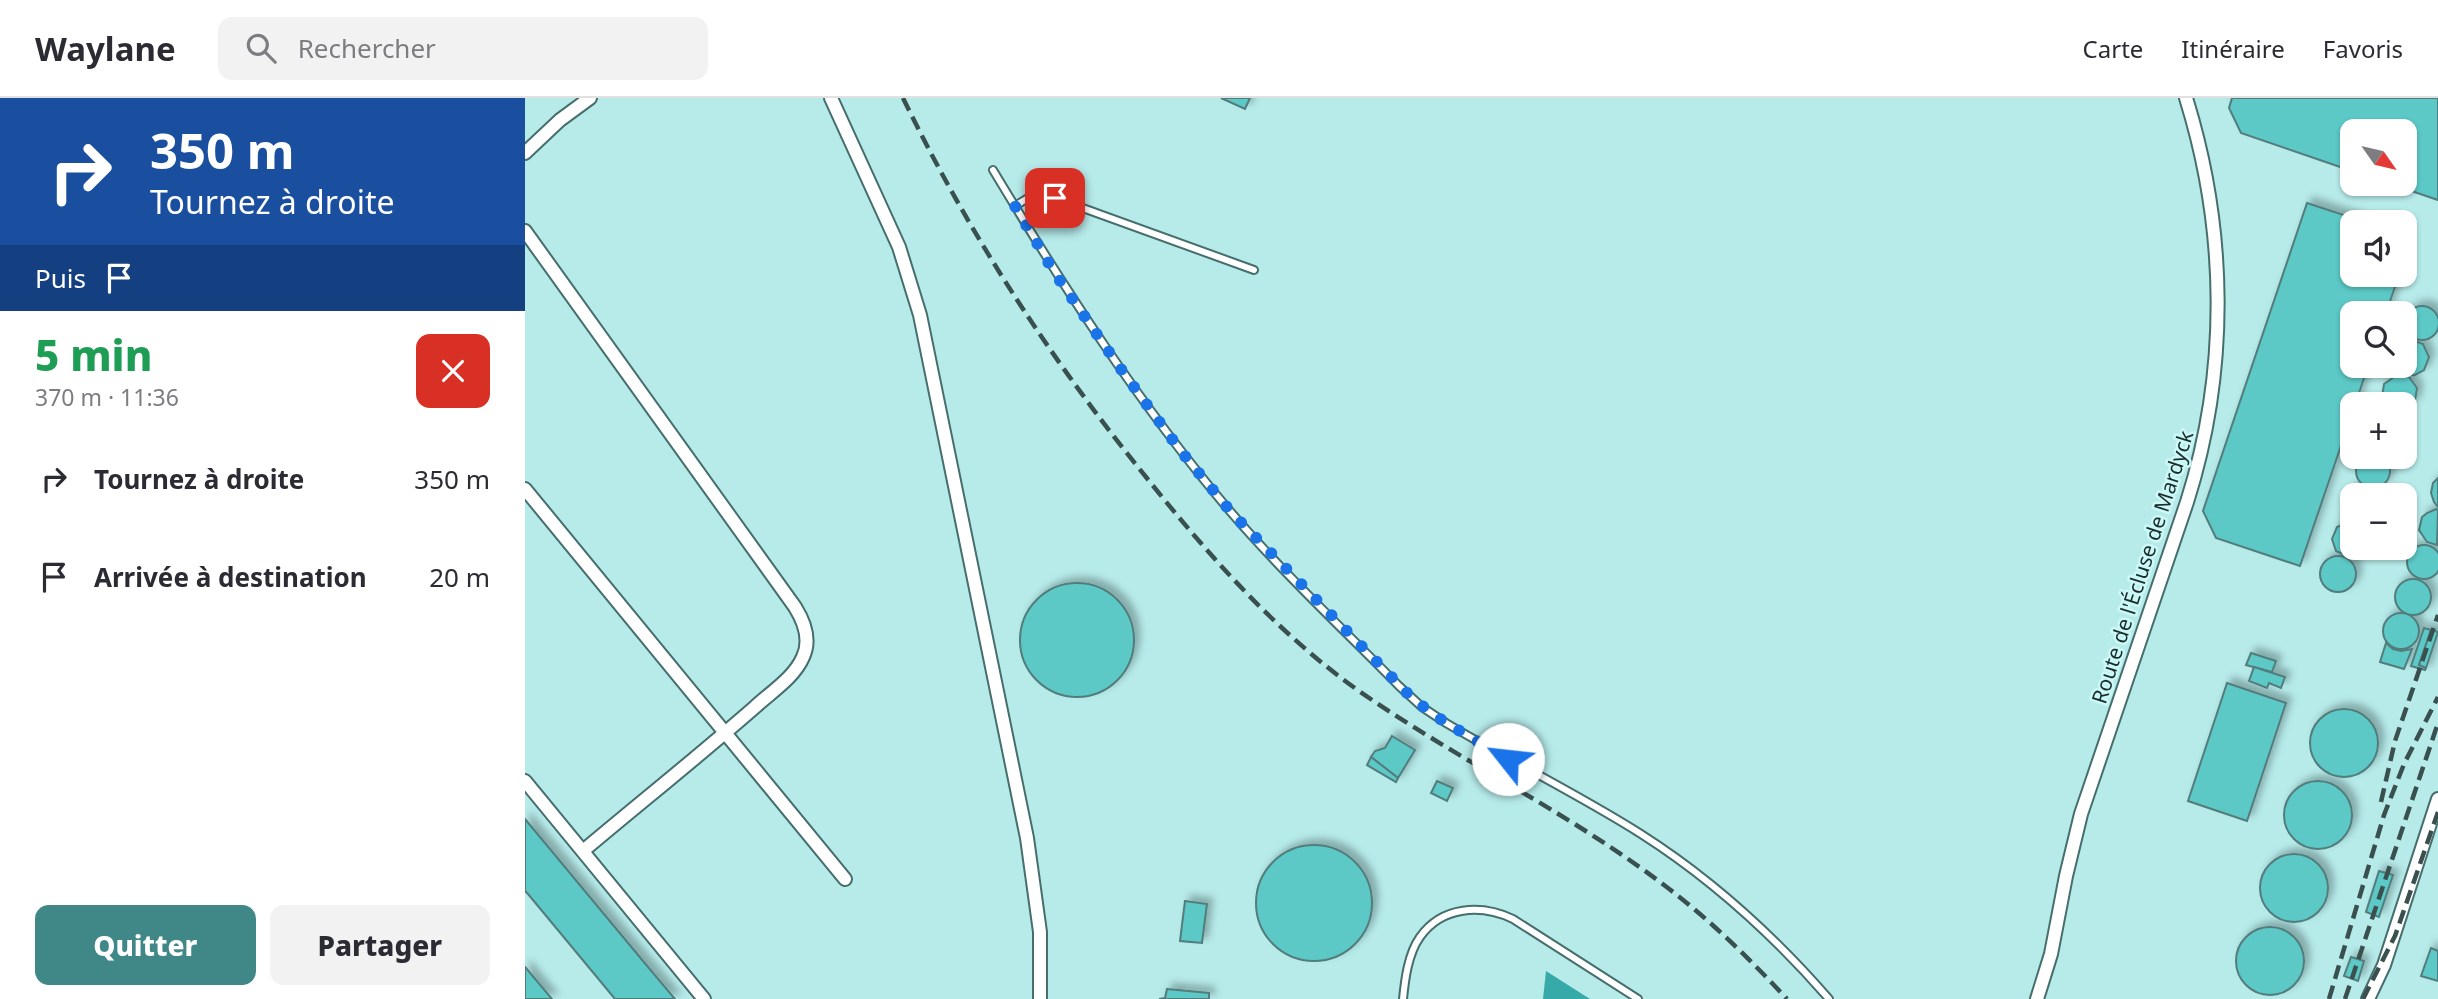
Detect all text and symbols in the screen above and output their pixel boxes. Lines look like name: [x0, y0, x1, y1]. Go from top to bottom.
search box: [218, 17, 708, 80]
text: Waylane: [35, 26, 176, 71]
icon: search: [242, 29, 280, 67]
text: Rechercher: [298, 30, 436, 66]
text: Carte: [2083, 32, 2143, 65]
text: Itinéraire: [2181, 32, 2285, 65]
text: Favoris: [2323, 32, 2403, 65]
text: 350 m: [150, 117, 295, 183]
north arrow: [2340, 119, 2417, 196]
map controls: [2340, 119, 2417, 560]
icon: right: [35, 126, 126, 217]
pin: [1025, 168, 1085, 228]
icon: arrive: [1036, 179, 1074, 217]
text: Tournez à droite: [150, 180, 395, 223]
button: sound: [2340, 210, 2417, 287]
icon: arrive: [100, 259, 138, 297]
text: Puis: [35, 260, 86, 296]
button: search: [2340, 301, 2417, 378]
text: 5 min: [35, 326, 152, 383]
button: close: [416, 334, 490, 408]
text: 370 m · 11:36: [35, 381, 179, 413]
button: +: [2340, 392, 2417, 469]
street label: Route de l'Écluse de Mardyck: [2085, 426, 2200, 707]
icon: right: [35, 460, 73, 498]
text: Tournez à droite: [94, 461, 304, 497]
text: 350 m: [414, 461, 490, 497]
button: −: [2340, 483, 2417, 560]
icon: arrive: [35, 558, 73, 596]
text: Arrivée à destination: [94, 559, 367, 595]
text: 20 m: [429, 559, 490, 595]
position arrow: [1471, 722, 1545, 796]
button: Quitter: [35, 905, 256, 985]
button: Partager: [270, 905, 490, 985]

